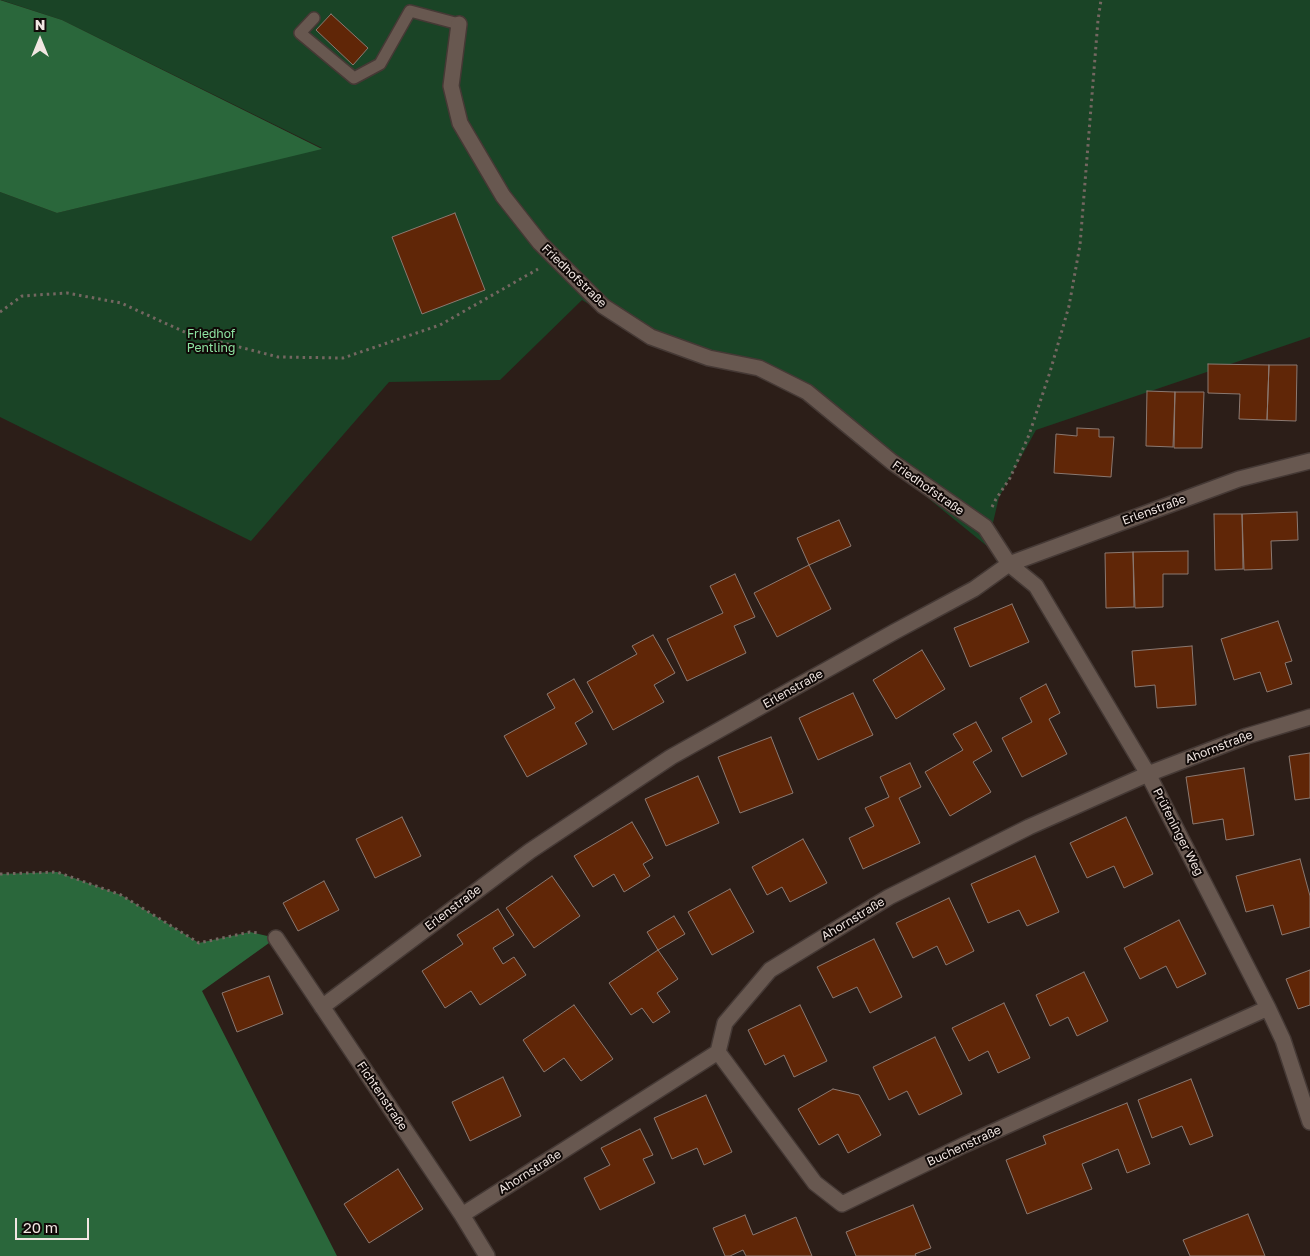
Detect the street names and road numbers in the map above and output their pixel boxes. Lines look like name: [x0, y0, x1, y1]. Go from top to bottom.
street label: Friedhofstraße: [539, 241, 609, 311]
street label: Friedhofstraße: [889, 458, 967, 518]
street label: Erlenstraße: [1120, 492, 1188, 528]
street label: Erlenstraße: [760, 667, 826, 711]
street label: Ahornstraße: [1183, 728, 1255, 766]
street label: Prüfeninger Weg: [1150, 786, 1206, 878]
street label: Erlenstraße: [422, 882, 484, 934]
street label: Ahornstraße: [819, 895, 887, 943]
street label: Fichtenstraße: [354, 1059, 410, 1133]
street label: Buchenstraße: [925, 1123, 1003, 1169]
street label: Ahornstraße: [496, 1147, 564, 1197]

